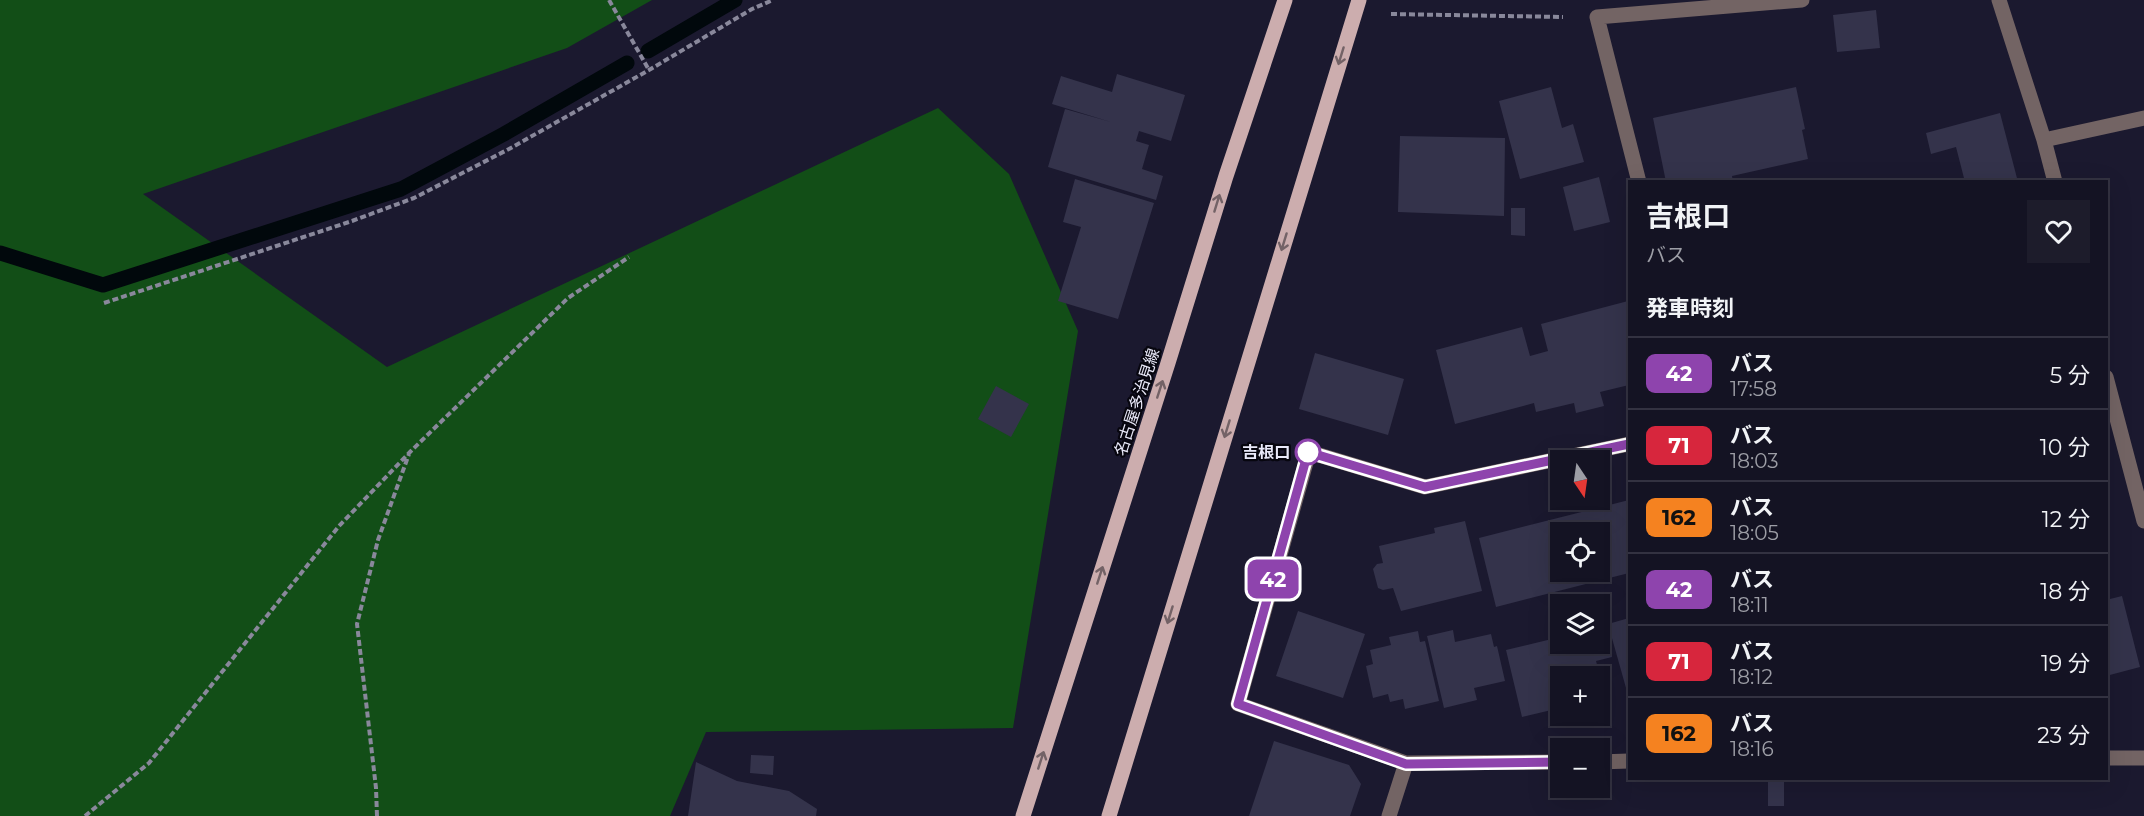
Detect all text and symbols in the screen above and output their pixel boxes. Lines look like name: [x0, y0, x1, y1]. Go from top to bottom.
one-way arrow: [1335, 46, 1346, 65]
one-way arrow: [1213, 194, 1224, 213]
text: 吉根口: [1646, 199, 1730, 233]
button: heart: [2027, 200, 2090, 263]
one-way arrow: [1278, 232, 1289, 251]
text: バス: [1646, 243, 1686, 267]
text: 発車時刻: [1646, 295, 1734, 322]
street label: 名古屋多治見線: [1111, 346, 1163, 458]
text: バス: [1730, 350, 1774, 377]
text: 42: [1666, 361, 1692, 386]
text: 5 分: [2050, 362, 2090, 389]
text: 17:58: [1730, 377, 1777, 401]
one-way arrow: [1155, 380, 1166, 399]
one-way arrow: [1221, 419, 1232, 438]
text: バス: [1730, 422, 1774, 449]
text: 71: [1668, 433, 1690, 458]
text: 10 分: [2040, 434, 2090, 461]
marker: 吉根口: [1295, 439, 1321, 465]
place label: 吉根口: [1242, 443, 1290, 462]
text: 18:03: [1730, 449, 1779, 473]
north arrow: [1550, 450, 1610, 510]
map controls: [1550, 450, 1610, 798]
text: バス: [1730, 494, 1774, 521]
text: 162: [1662, 505, 1696, 530]
text: 12 分: [2042, 506, 2090, 533]
text: 18:05: [1730, 521, 1779, 545]
button: locate: [1550, 522, 1610, 582]
line badge: 42: [1246, 560, 1300, 598]
one-way arrow: [1096, 566, 1107, 585]
text: バス: [1730, 566, 1774, 593]
text: 42: [1260, 567, 1286, 592]
text: 42: [1666, 577, 1692, 602]
text: 18 分: [2040, 578, 2090, 605]
text: 18:11: [1730, 593, 1769, 617]
button: layers: [1550, 594, 1610, 654]
one-way arrow: [1164, 605, 1175, 624]
text: バス: [1730, 638, 1774, 665]
text: 71: [1668, 649, 1690, 674]
text: 19 分: [2041, 650, 2090, 677]
text: 18:12: [1730, 665, 1773, 689]
button: +: [1550, 666, 1610, 726]
text: バス: [1730, 710, 1774, 737]
text: 162: [1662, 721, 1696, 746]
text: 23 分: [2037, 722, 2090, 749]
text: 18:16: [1730, 737, 1774, 761]
button: −: [1550, 738, 1610, 798]
one-way arrow: [1036, 751, 1047, 770]

